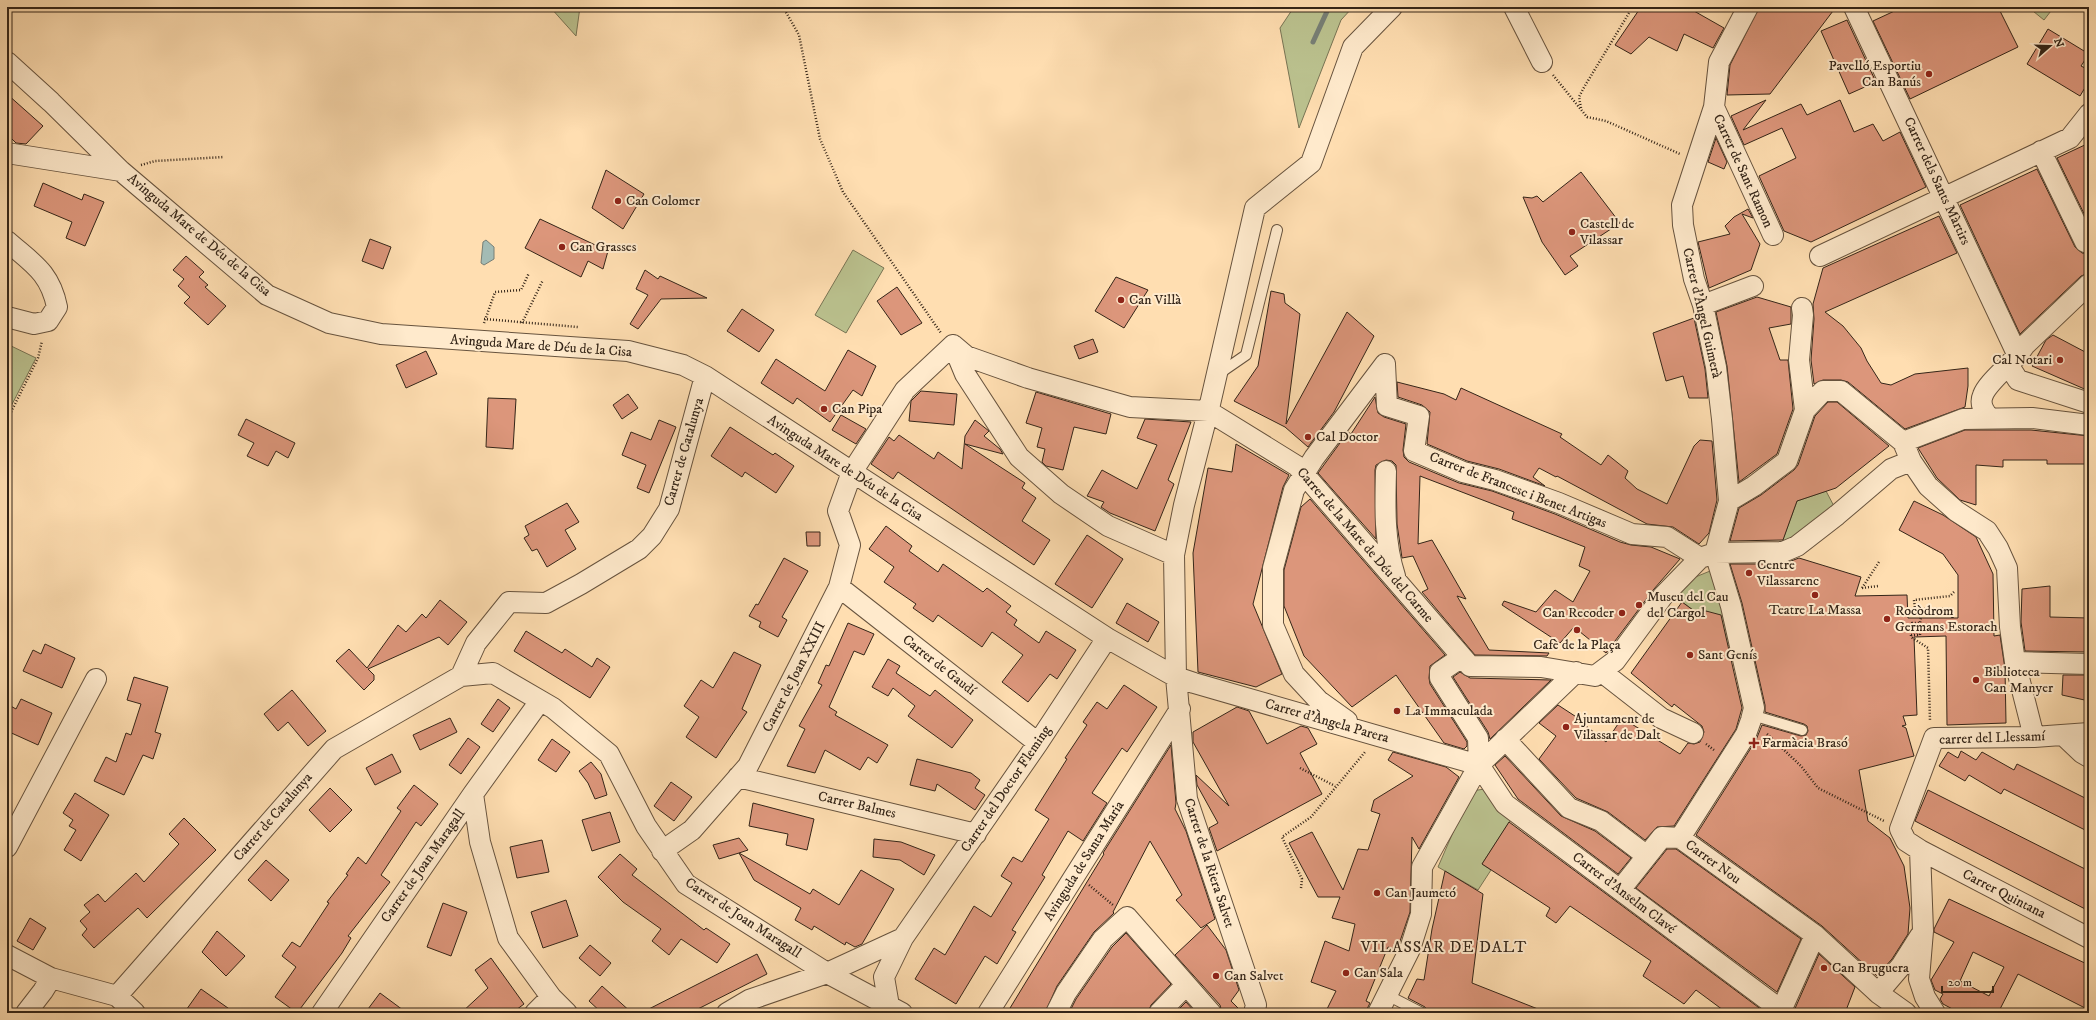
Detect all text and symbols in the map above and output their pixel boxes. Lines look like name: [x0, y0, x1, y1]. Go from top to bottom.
north arrow: [2030, 26, 2070, 66]
text: N: [2050, 36, 2067, 50]
place label: Pavelló Esportiu Can Banús: [1828, 57, 1921, 91]
marker: Pavelló Esportiu Can Banús: [1924, 69, 1934, 79]
street label: Carrer de Sant Ramon: [1709, 111, 1778, 231]
street label: Carrer dels Sants Màrtirs: [1899, 114, 1975, 248]
street label: Avinguda Mare de Déu de la Cisa: [123, 170, 275, 300]
place label: Can Colomer: [626, 192, 701, 210]
marker: Can Colomer: [613, 196, 623, 206]
place label: Castell de Vilassar: [1579, 215, 1635, 249]
marker: Castell de Vilassar: [1567, 227, 1577, 237]
place label: Can Grasses: [570, 238, 637, 256]
marker: Can Grasses: [557, 242, 567, 252]
street label: Carrer d'Àngel Guimerà: [1678, 246, 1726, 380]
place label: Can Villà: [1129, 291, 1181, 309]
marker: Can Villà: [1116, 295, 1126, 305]
street label: Avinguda Mare de Déu de la Cisa: [450, 331, 633, 361]
place label: Cal Notari: [1992, 351, 2052, 369]
marker: Cal Notari: [2055, 355, 2065, 365]
street label: Carrer de Catalunya: [660, 396, 708, 508]
place label: Can Pipa: [832, 400, 882, 418]
marker: Can Pipa: [819, 404, 829, 414]
street label: Avinguda Mare de Déu de la Cisa: [764, 411, 926, 525]
place label: Cal Doctor: [1316, 428, 1379, 446]
marker: Cal Doctor: [1303, 432, 1313, 442]
street label: Carrer de Francesc i Benet Artigas: [1427, 448, 1610, 532]
street label: Carrer de la Mare de Déu del Carme: [1293, 464, 1437, 626]
place label: Centre Vilassarenc: [1756, 556, 1819, 590]
marker: Centre Vilassarenc: [1744, 568, 1754, 578]
place label: Museu del Cau del Cargol: [1647, 588, 1729, 622]
marker: Teatre La Massa: [1810, 590, 1820, 600]
marker: Museu del Cau del Cargol: [1634, 600, 1644, 610]
place label: Teatre La Massa: [1769, 601, 1861, 619]
place label: Rocòdrom Germans Estorach: [1895, 602, 1998, 636]
place label: Can Recoder: [1543, 604, 1615, 622]
marker: Can Recoder: [1617, 608, 1627, 618]
marker: Rocòdrom Germans Estorach: [1882, 614, 1892, 624]
street label: Carrer de Joan XXIII: [758, 619, 830, 735]
marker: Cafè de la Plaça: [1572, 625, 1582, 635]
street label: Carrer de Gaudí: [899, 631, 981, 700]
place label: Cafè de la Plaça: [1533, 636, 1621, 654]
place label: Sant Genís: [1698, 646, 1758, 664]
marker: Sant Genís: [1685, 650, 1695, 660]
place label: Biblioteca Can Manyer: [1984, 663, 2054, 697]
marker: Biblioteca Can Manyer: [1971, 675, 1981, 685]
street label: Carrer d'Àngela Parera: [1263, 695, 1391, 747]
place label: La Immaculada: [1405, 702, 1493, 720]
marker: La Immaculada: [1392, 706, 1402, 716]
place label: Ajuntament de Vilassar de Dalt: [1573, 710, 1661, 744]
street label: Carrer del Doctor Fleming: [957, 722, 1055, 856]
marker: Ajuntament de Vilassar de Dalt: [1561, 722, 1571, 732]
street label: carrer del Llessamí: [1939, 727, 2047, 749]
place label: Farmàcia Brasó: [1762, 734, 1848, 752]
marker: Farmàcia Brasó: [1749, 738, 1759, 748]
street label: Carrer de Catalunya: [230, 769, 317, 865]
street label: Carrer Balmes: [816, 787, 898, 823]
street label: Carrer de la Riera Salvet: [1180, 796, 1239, 931]
street label: Avinguda de Santa Maria: [1040, 797, 1128, 924]
street label: Carrer de Joan Maragall: [377, 805, 470, 926]
street label: Carrer Nou: [1682, 836, 1745, 888]
street label: Carrer d'Anselm Clavé: [1568, 848, 1680, 938]
street label: Carrer Quintana: [1959, 865, 2049, 923]
street label: Carrer de Joan Maragall: [682, 874, 805, 963]
place label: Can Jaumetó: [1385, 884, 1456, 902]
marker: Can Jaumetó: [1372, 888, 1382, 898]
district label: VILASSAR DE DALT: [1360, 937, 1527, 957]
place label: Can Bruguera: [1832, 959, 1909, 977]
marker: Can Bruguera: [1819, 963, 1829, 973]
place label: Can Sala: [1354, 964, 1403, 982]
place label: Can Salvet: [1224, 967, 1284, 985]
marker: Can Sala: [1341, 968, 1351, 978]
scale bar: [1942, 968, 1993, 994]
marker: Can Salvet: [1211, 971, 1221, 981]
text: 20 m: [1948, 975, 1972, 990]

